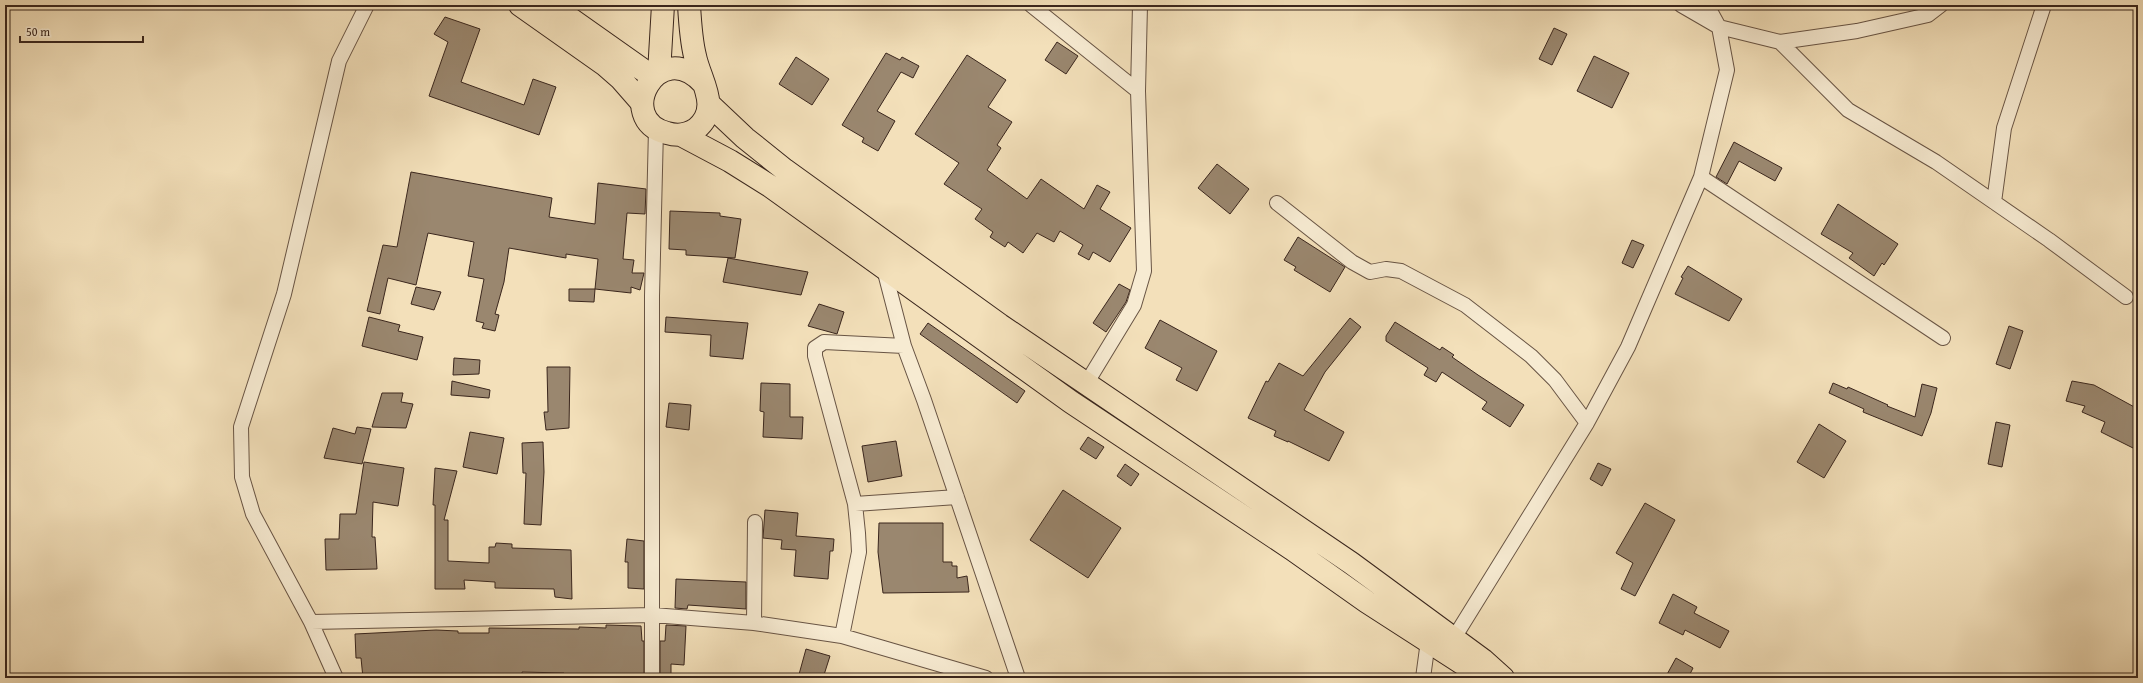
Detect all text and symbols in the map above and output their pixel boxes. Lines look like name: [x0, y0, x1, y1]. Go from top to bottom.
scale bar: [20, 18, 143, 44]
text: 50 m: [26, 23, 50, 40]

